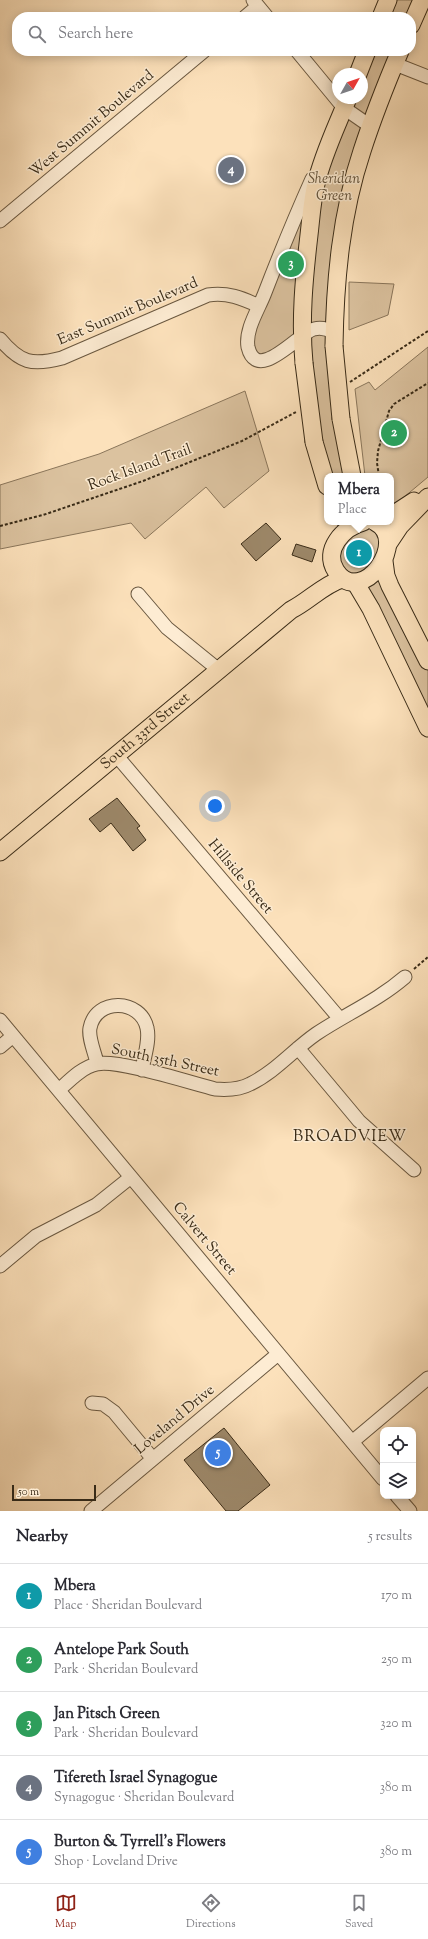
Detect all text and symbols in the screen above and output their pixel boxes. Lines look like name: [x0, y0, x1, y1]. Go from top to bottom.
search box: [12, 12, 416, 56]
icon: search: [26, 23, 48, 45]
text: Search here: [58, 24, 133, 45]
street label: West Summit Boulevard: [25, 65, 159, 183]
north arrow: [332, 68, 368, 104]
pin: 4: [218, 155, 244, 185]
park label: Sheridan Green: [308, 169, 360, 207]
pin: 3: [278, 249, 304, 279]
street label: East Summit Boulevard: [54, 273, 202, 351]
pin: 2: [381, 418, 407, 448]
street label: Rock Island Trail: [85, 439, 195, 497]
popup: [324, 473, 394, 525]
text: Mbera: [338, 480, 380, 501]
text: Place: [338, 501, 367, 519]
pin: 1: [346, 538, 372, 568]
street label: South 33rd Street: [96, 688, 195, 775]
your location: [205, 796, 225, 816]
street label: Hillside Street: [202, 835, 278, 919]
street label: South 35th Street: [109, 1039, 221, 1083]
district label: BROADVIEW: [293, 1126, 407, 1149]
street label: Calvert Street: [167, 1198, 241, 1280]
street label: Loveland Drive: [130, 1380, 220, 1460]
map controls: [380, 1427, 416, 1499]
button: locate: [380, 1427, 416, 1463]
pin: 5: [205, 1438, 231, 1468]
button: layers: [380, 1463, 416, 1499]
scale bar: [12, 1483, 96, 1502]
text: 50 m: [18, 1484, 39, 1500]
text: Nearby: [16, 1525, 68, 1549]
text: 5 results: [368, 1528, 412, 1546]
text: Mbera: [54, 1576, 96, 1597]
text: 1: [27, 1587, 31, 1605]
text: 170 m: [381, 1587, 412, 1605]
text: Place · Sheridan Boulevard: [54, 1597, 202, 1615]
text: Antelope Park South: [54, 1640, 189, 1661]
text: 2: [26, 1651, 32, 1669]
text: 250 m: [381, 1651, 412, 1669]
text: Park · Sheridan Boulevard: [54, 1661, 198, 1679]
text: Jan Pitsch Green: [54, 1704, 160, 1725]
text: 3: [26, 1715, 32, 1733]
text: 320 m: [380, 1715, 412, 1733]
text: Park · Sheridan Boulevard: [54, 1725, 198, 1743]
text: Tifereth Israel Synagogue: [54, 1768, 217, 1789]
text: 4: [26, 1779, 32, 1797]
text: 380 m: [380, 1779, 412, 1797]
text: Synagogue · Sheridan Boulevard: [54, 1789, 234, 1807]
text: Burton & Tyrrell's Flowers: [54, 1832, 226, 1853]
text: 5: [27, 1843, 31, 1861]
text: 380 m: [380, 1843, 412, 1861]
text: Shop · Loveland Drive: [54, 1853, 178, 1871]
tab: Map: [55, 1892, 77, 1932]
tab: Directions: [186, 1892, 236, 1932]
tab: Saved: [345, 1892, 373, 1932]

